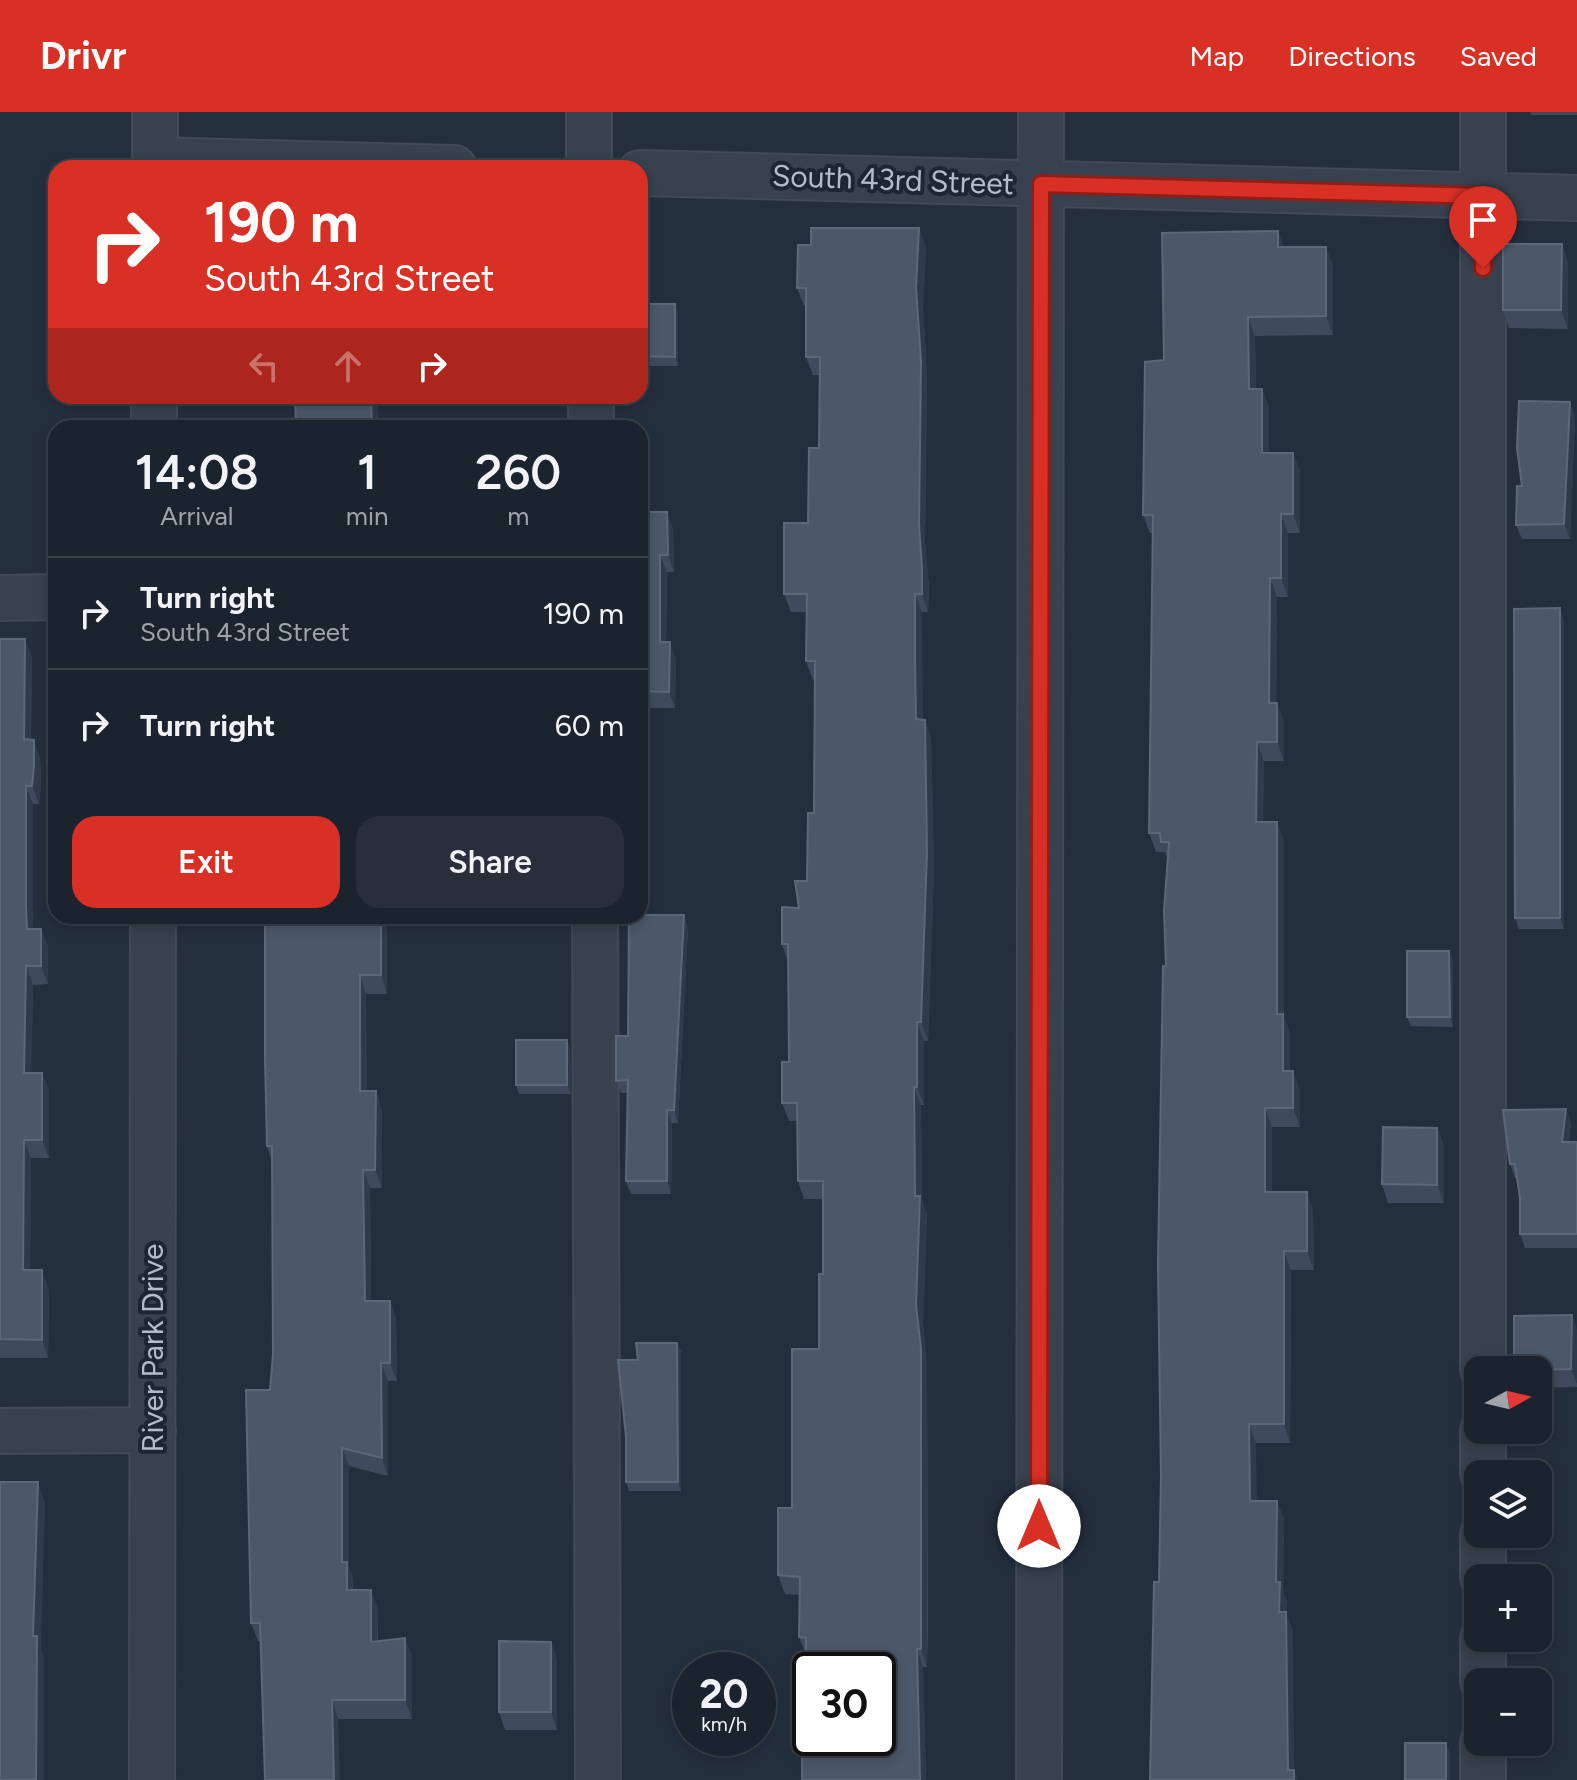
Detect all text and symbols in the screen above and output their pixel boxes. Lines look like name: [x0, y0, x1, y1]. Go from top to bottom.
text: Drivr: [40, 33, 127, 79]
text: Map: [1190, 39, 1244, 73]
text: Directions: [1288, 39, 1416, 73]
text: Saved: [1460, 39, 1537, 73]
street label: South 43rd Street: [771, 157, 1015, 202]
pin: [1449, 186, 1517, 268]
text: 190 m: [204, 189, 359, 256]
icon: right: [72, 192, 176, 296]
icon: arrive: [1461, 198, 1505, 242]
text: South 43rd Street: [204, 257, 495, 300]
icon: left: [242, 344, 286, 388]
icon: ahead: [326, 344, 370, 388]
icon: right: [410, 344, 454, 388]
text: 14:08: [135, 443, 259, 501]
text: 1: [357, 443, 377, 501]
text: 260: [475, 443, 561, 501]
text: Arrival: [160, 500, 234, 532]
text: min: [346, 500, 388, 532]
text: m: [507, 500, 529, 532]
text: Turn right: [140, 579, 275, 616]
icon: right: [72, 591, 116, 635]
text: 190 m: [542, 595, 624, 632]
text: South 43rd Street: [140, 616, 350, 648]
icon: right: [72, 703, 116, 747]
text: Turn right: [140, 707, 275, 744]
text: 60 m: [555, 707, 624, 744]
button: Exit: [72, 816, 340, 908]
button: Share: [356, 816, 624, 908]
street label: River Park Drive: [134, 1244, 171, 1452]
north arrow: [1464, 1356, 1552, 1444]
map controls: [1464, 1356, 1552, 1756]
button: layers: [1464, 1460, 1552, 1548]
position arrow: [997, 1484, 1081, 1568]
button: +: [1464, 1564, 1552, 1652]
speed limit sign: 30: [792, 1652, 896, 1756]
button: −: [1464, 1668, 1552, 1756]
text: 20: [699, 1670, 749, 1718]
text: km/h: [701, 1712, 747, 1736]

